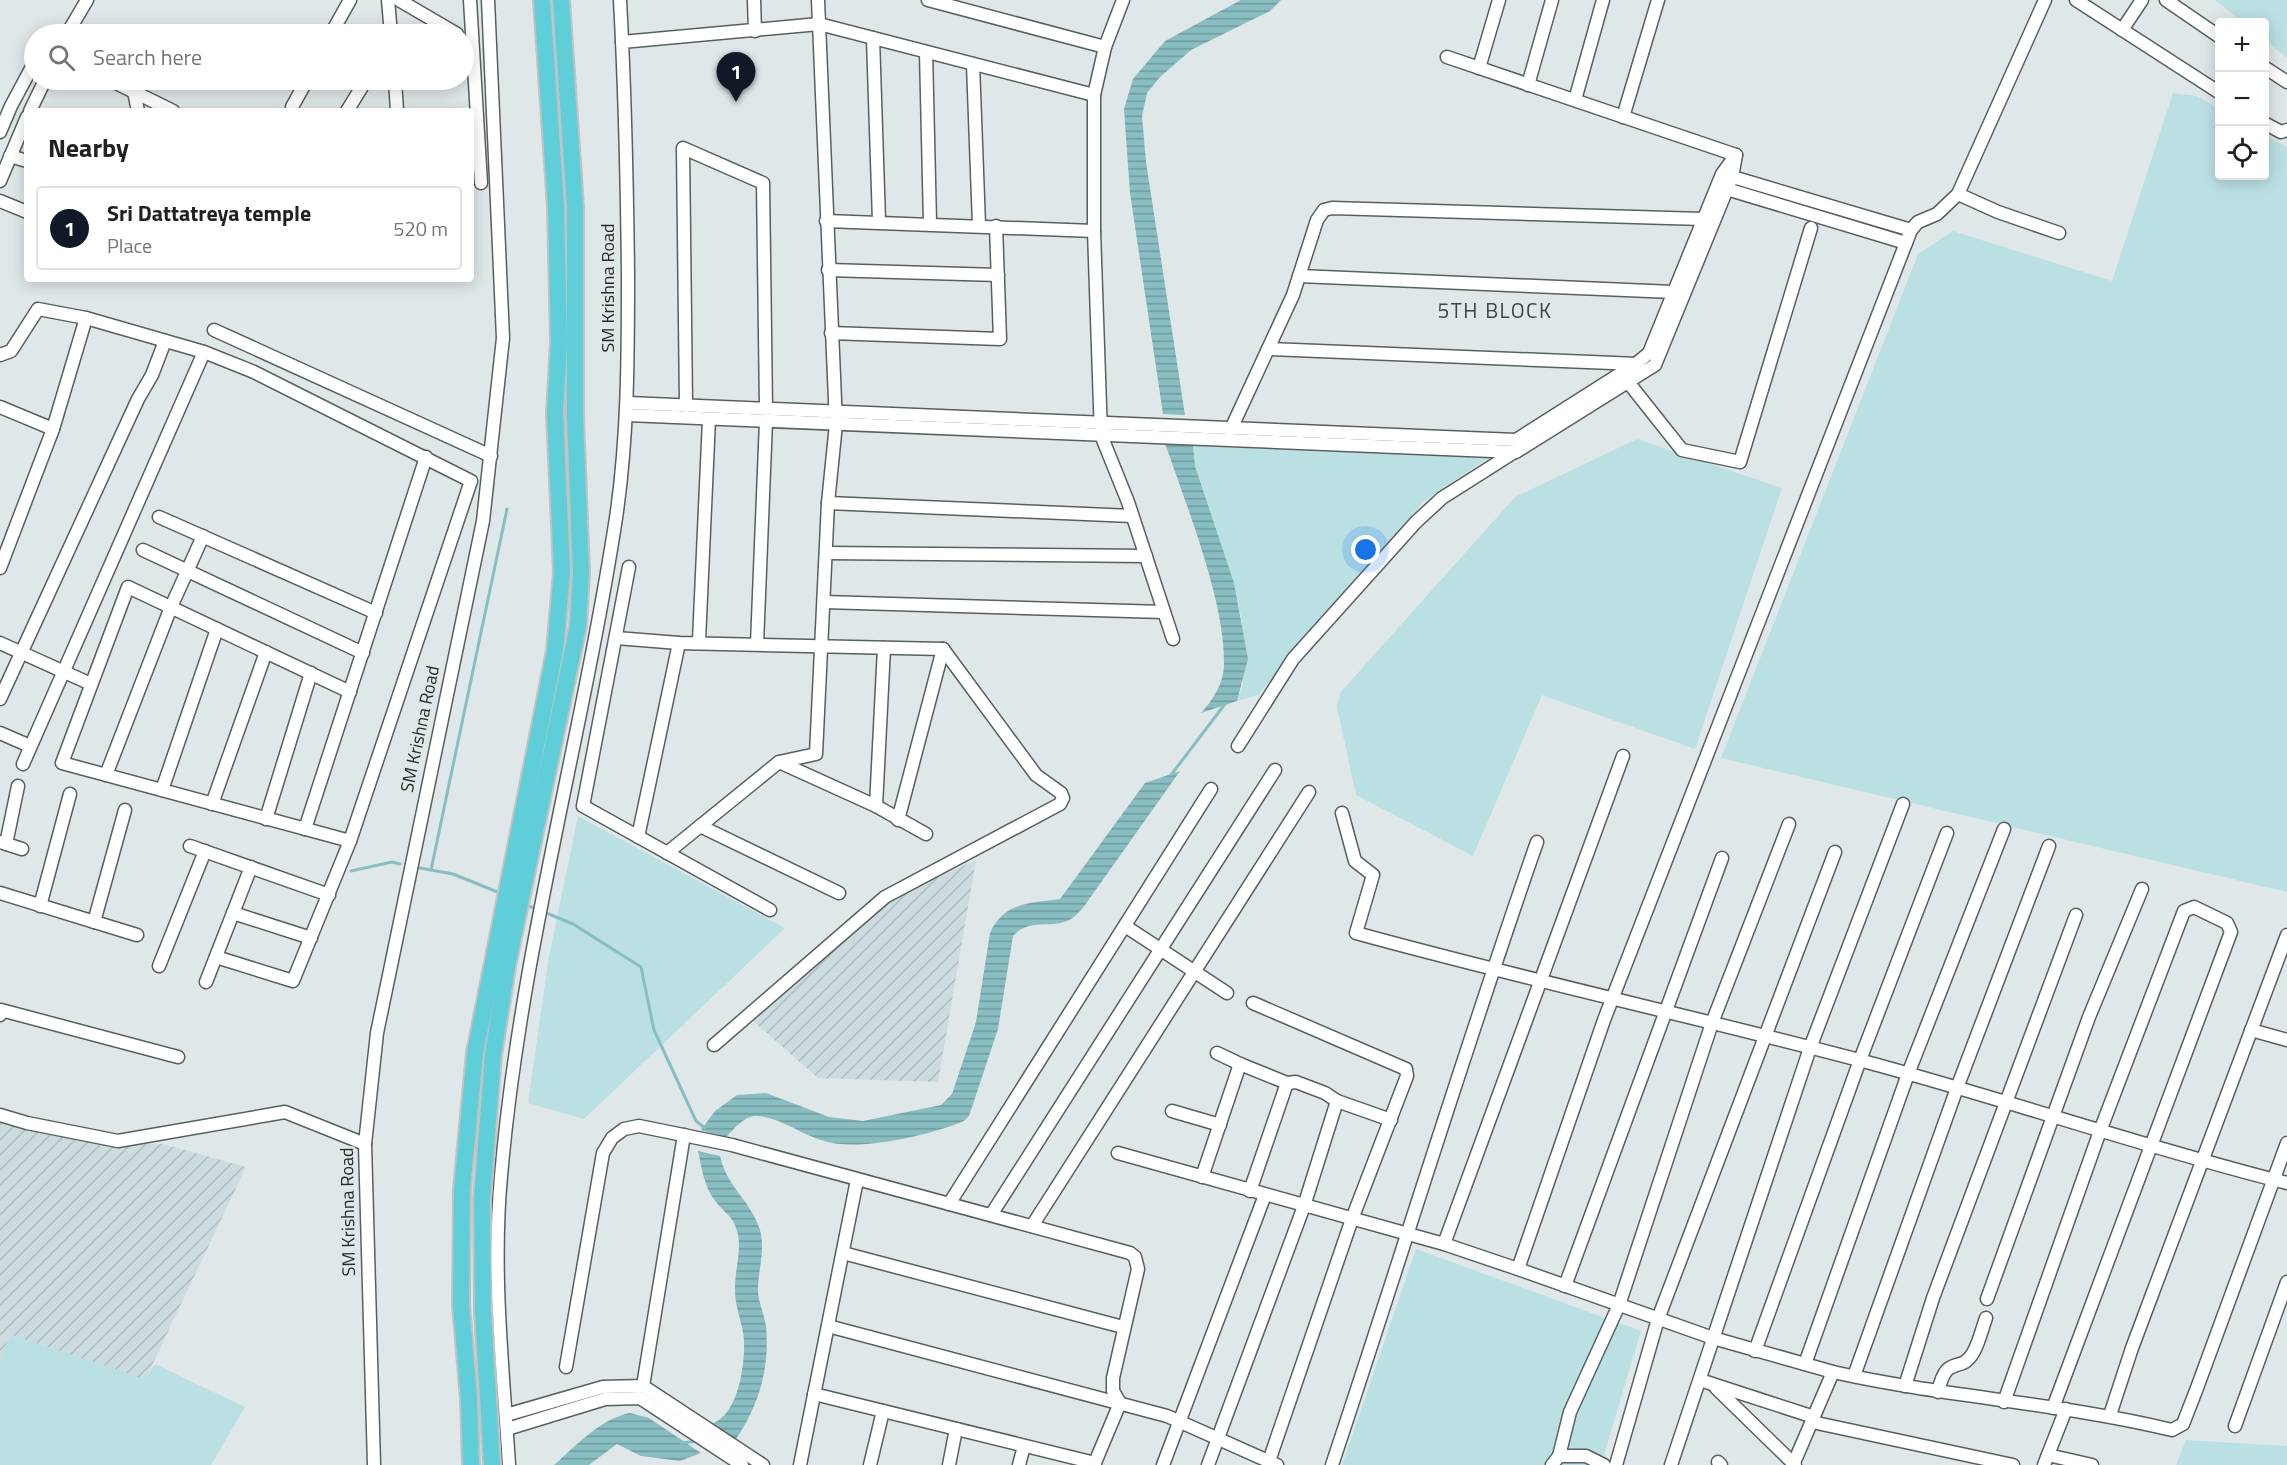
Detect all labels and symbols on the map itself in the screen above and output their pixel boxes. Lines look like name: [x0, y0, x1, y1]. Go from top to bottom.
pin: 1: [716, 52, 756, 102]
street label: SM Krishna Road: [594, 224, 621, 352]
district label: 5TH BLOCK: [1438, 294, 1552, 326]
your location: [1351, 535, 1380, 564]
street label: SM Krishna Road: [393, 663, 446, 795]
street label: SM Krishna Road: [333, 1147, 362, 1277]

